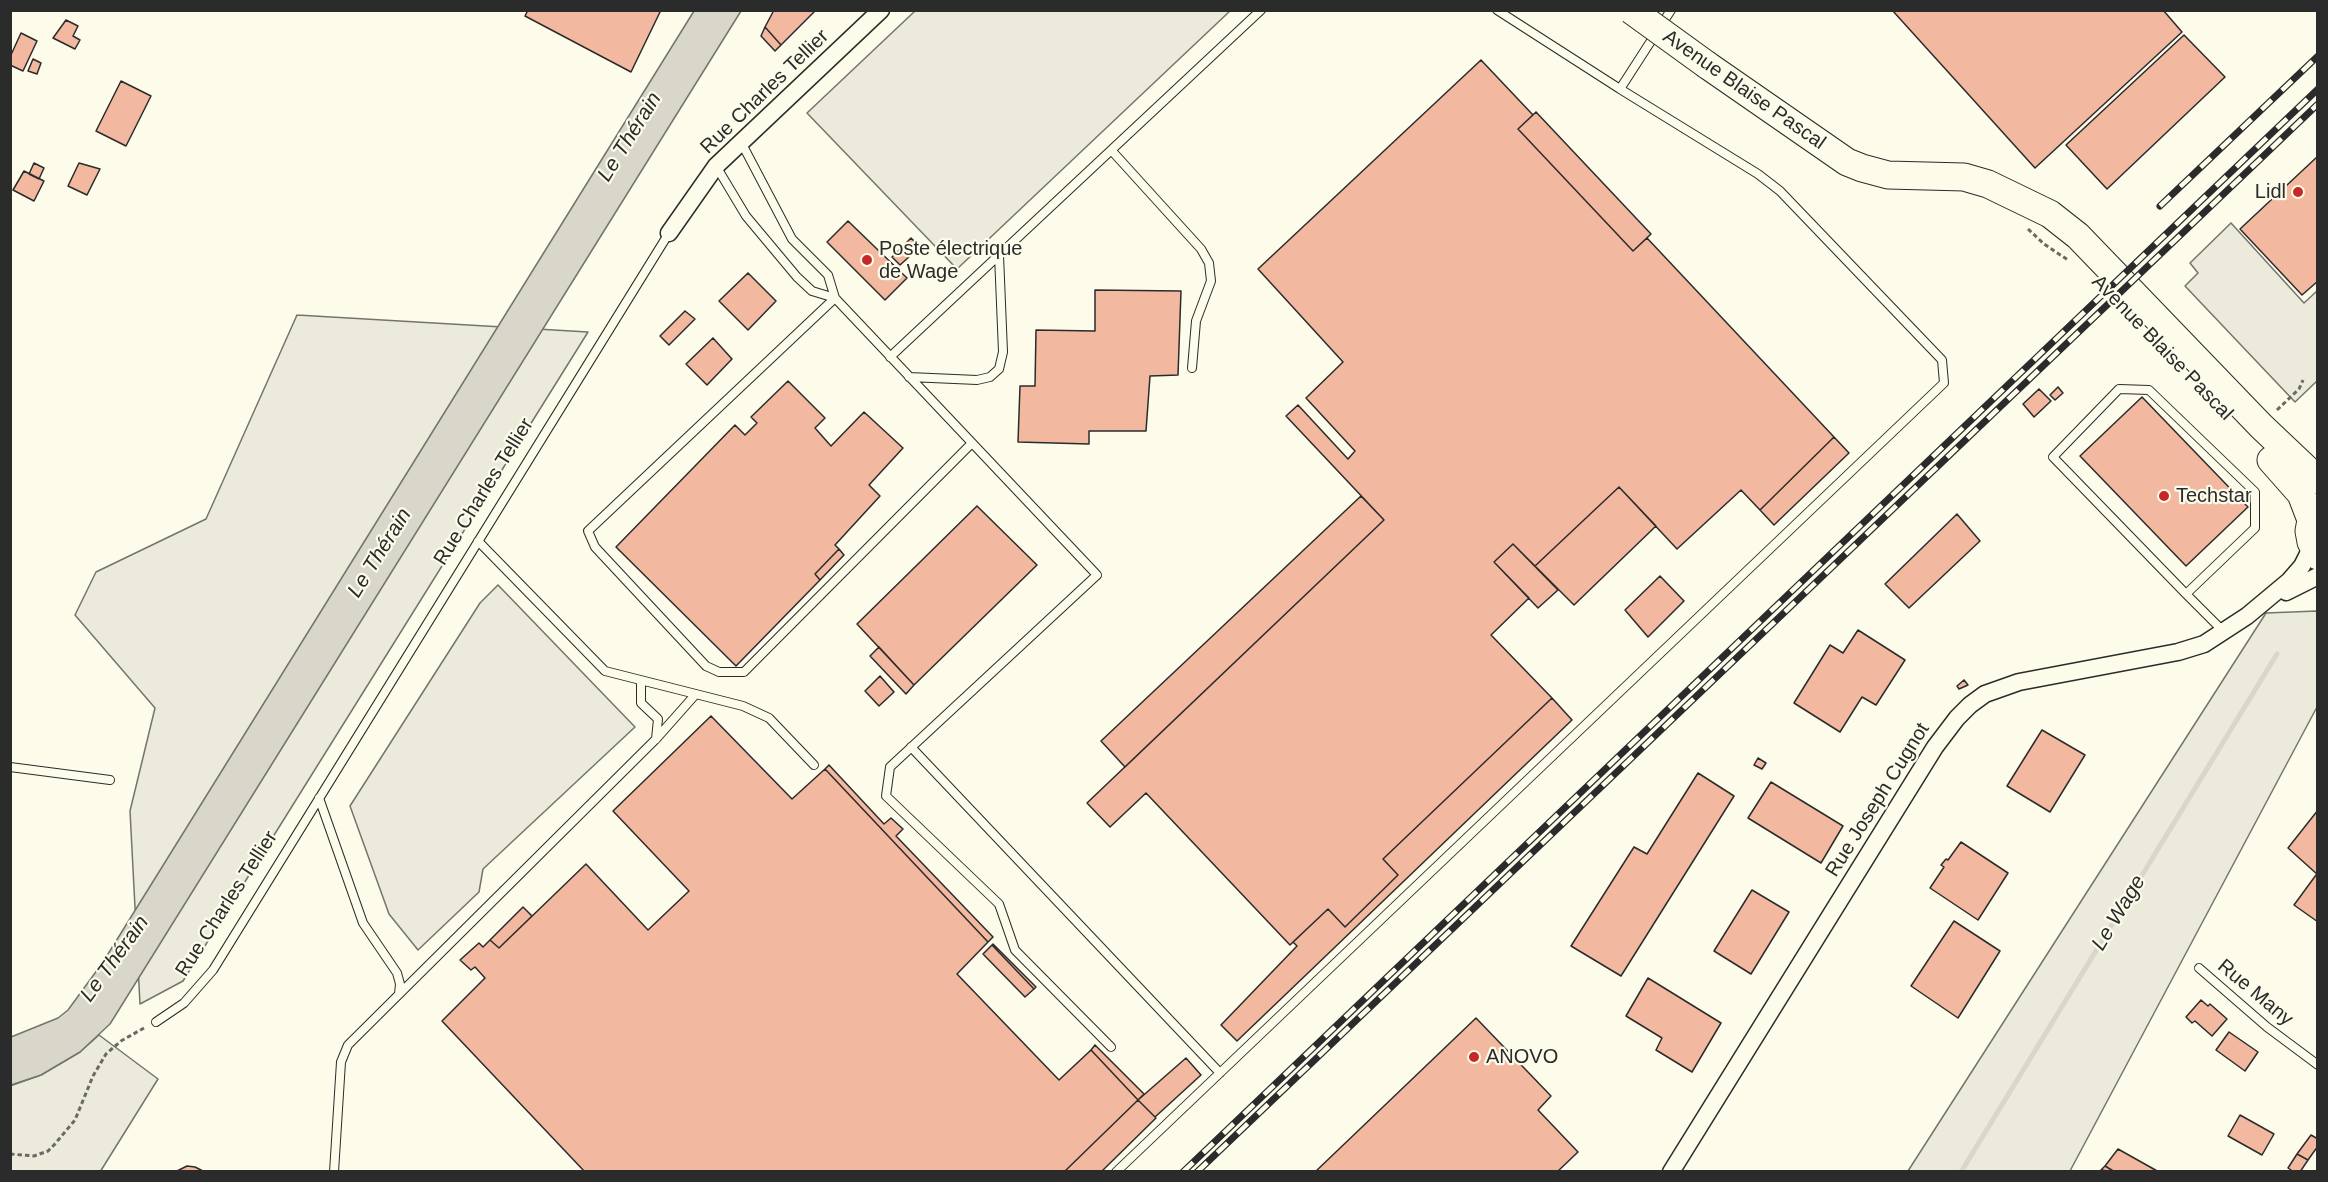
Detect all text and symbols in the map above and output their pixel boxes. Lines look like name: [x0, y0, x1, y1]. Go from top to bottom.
street label: Rue Charles Tellier: [696, 25, 834, 159]
street label: Avenue Blaise Pascal: [1658, 25, 1830, 155]
water label: Le Thérain: [593, 88, 667, 186]
place label: Lidl: [2255, 180, 2286, 204]
marker: Lidl: [2291, 185, 2305, 199]
place label: Poste électrique de Wage: [879, 237, 1022, 284]
marker: Poste électrique de Wage: [860, 253, 874, 267]
street label: Avenue Blaise Pascal: [2086, 270, 2238, 426]
street label: Rue Charles Tellier: [429, 414, 539, 570]
place label: Techstar: [2176, 484, 2252, 508]
marker: Techstar: [2157, 489, 2171, 503]
water label: Le Thérain: [343, 504, 417, 602]
street label: Rue Joseph Cugnot: [1821, 719, 1935, 881]
street label: Rue Charles Tellier: [171, 827, 283, 981]
water label: Le Wage: [2087, 871, 2151, 955]
water label: Le Thérain: [75, 911, 155, 1007]
street label: Rue Many: [2212, 955, 2298, 1031]
place label: ANOVO: [1486, 1045, 1558, 1069]
marker: ANOVO: [1467, 1050, 1481, 1064]

